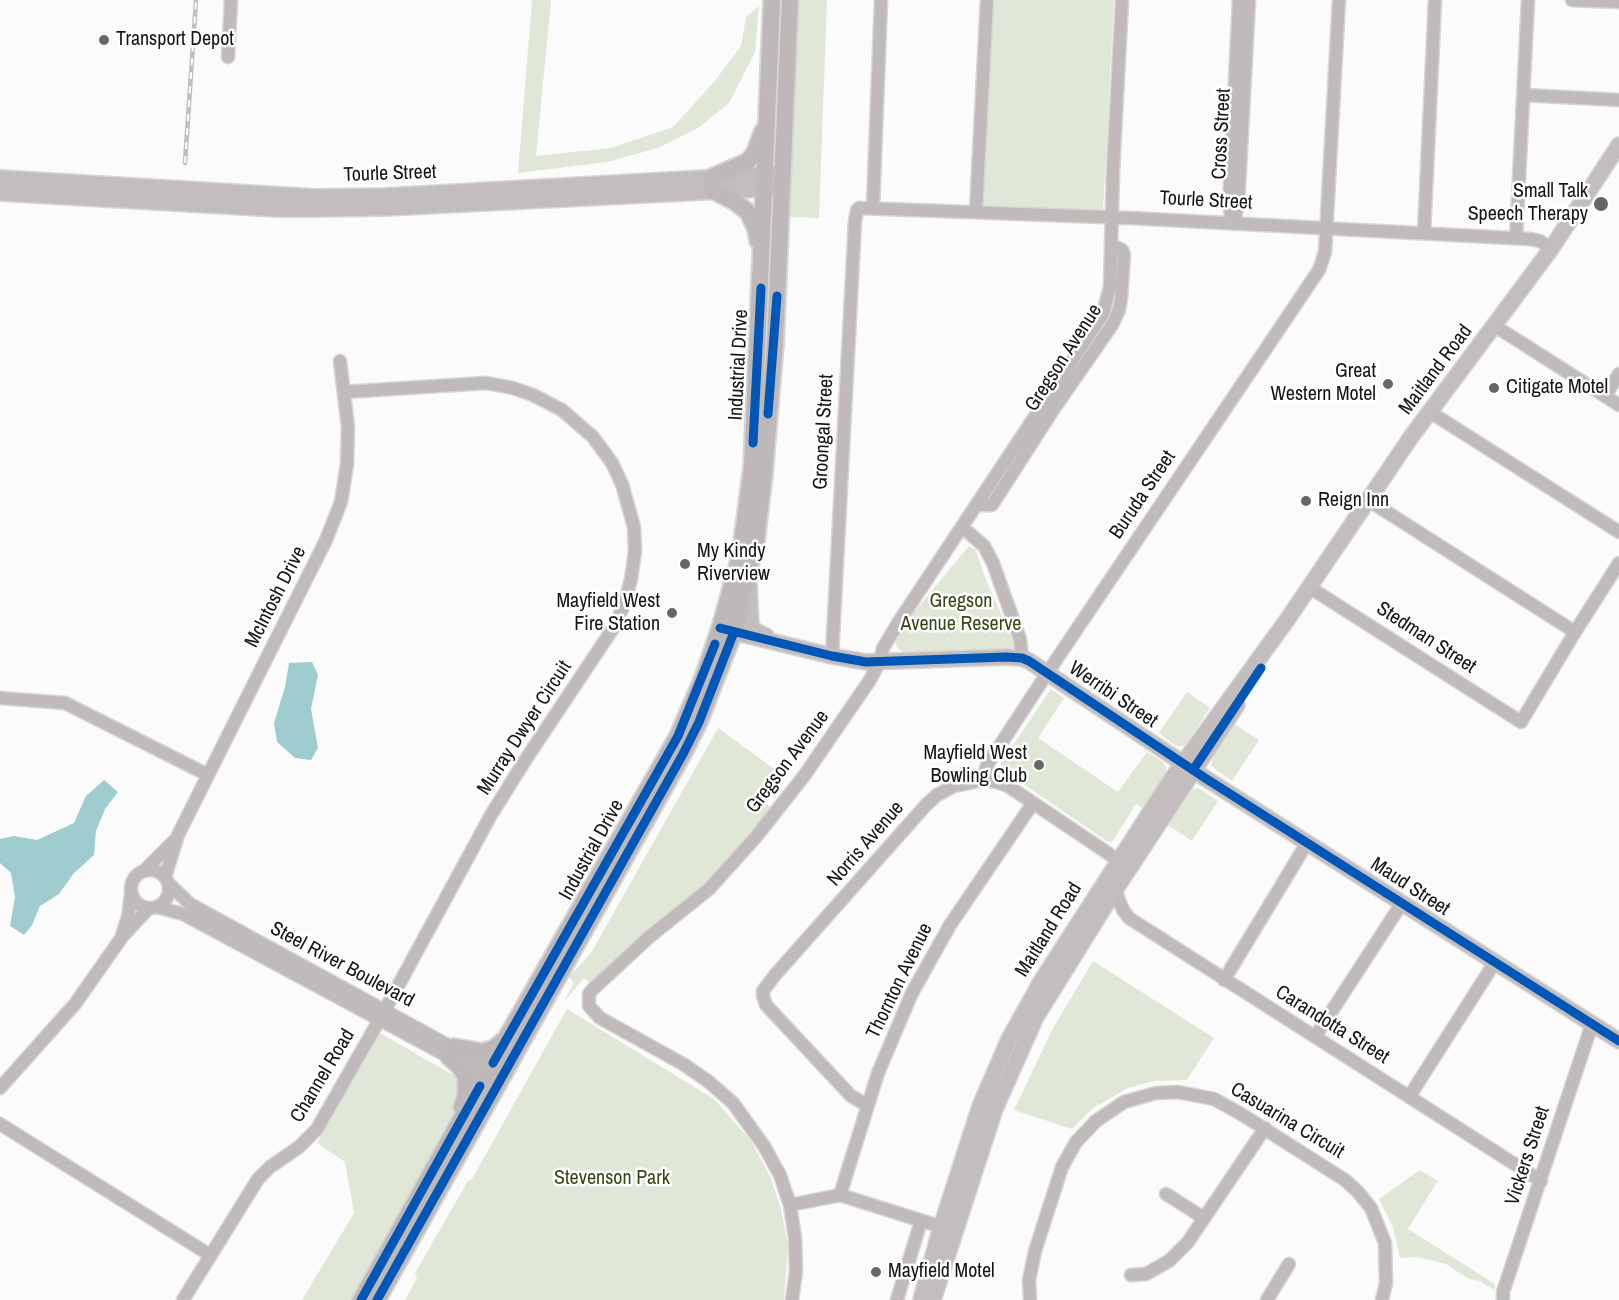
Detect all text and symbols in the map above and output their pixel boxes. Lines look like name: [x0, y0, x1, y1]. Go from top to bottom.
place label: Transport Depot: [116, 28, 234, 52]
marker: Transport Depot: [97, 33, 111, 47]
street label: Cross Street: [1208, 88, 1236, 180]
street label: Tourle Street: [343, 160, 437, 188]
place label: Small Talk Speech Therapy: [1468, 180, 1588, 227]
street label: Tourle Street: [1159, 187, 1253, 215]
marker: Small Talk Speech Therapy: [1592, 195, 1610, 213]
street label: Gregson Avenue: [1020, 300, 1108, 416]
street label: Industrial Drive: [724, 309, 754, 421]
street label: Maitland Road: [1394, 320, 1478, 420]
place label: Great Western Motel: [1271, 360, 1376, 407]
street label: Groongal Street: [809, 374, 839, 490]
place label: Citigate Motel: [1506, 376, 1608, 400]
marker: Great Western Motel: [1381, 377, 1395, 391]
marker: Citigate Motel: [1487, 381, 1501, 395]
street label: Buruda Street: [1105, 446, 1181, 544]
place label: Reign Inn: [1318, 489, 1389, 513]
marker: Reign Inn: [1299, 494, 1313, 508]
place label: My Kindy Riverview: [697, 540, 770, 587]
street label: McIntosh Drive: [240, 542, 312, 652]
marker: My Kindy Riverview: [678, 557, 692, 571]
place label: Mayfield West Fire Station: [556, 590, 660, 637]
park label: Gregson Avenue Reserve: [901, 590, 1021, 637]
street label: Stedman Street: [1372, 597, 1480, 679]
marker: Mayfield West Fire Station: [665, 606, 679, 620]
street label: Murray Dwyer Circuit: [473, 657, 577, 799]
street label: Werribi Street: [1064, 657, 1162, 733]
street label: Gregson Avenue: [741, 706, 835, 818]
place label: Mayfield West Bowling Club: [923, 742, 1027, 789]
marker: Mayfield West Bowling Club: [1032, 758, 1046, 772]
street label: Industrial Drive: [555, 796, 629, 904]
street label: Norris Avenue: [823, 797, 909, 891]
street label: Maud Street: [1366, 853, 1454, 921]
street label: Maitland Road: [1011, 878, 1087, 982]
street label: Steel River Boulevard: [266, 917, 418, 1013]
street label: Thornton Avenue: [862, 919, 938, 1043]
street label: Carandotta Street: [1271, 981, 1393, 1069]
street label: Channel Road: [286, 1025, 360, 1127]
street label: Casuarina Circuit: [1226, 1078, 1348, 1164]
street label: Vickers Street: [1501, 1103, 1555, 1209]
park label: Stevenson Park: [554, 1167, 670, 1191]
place label: Mayfield Motel: [888, 1260, 995, 1284]
marker: Mayfield Motel: [869, 1265, 883, 1279]

